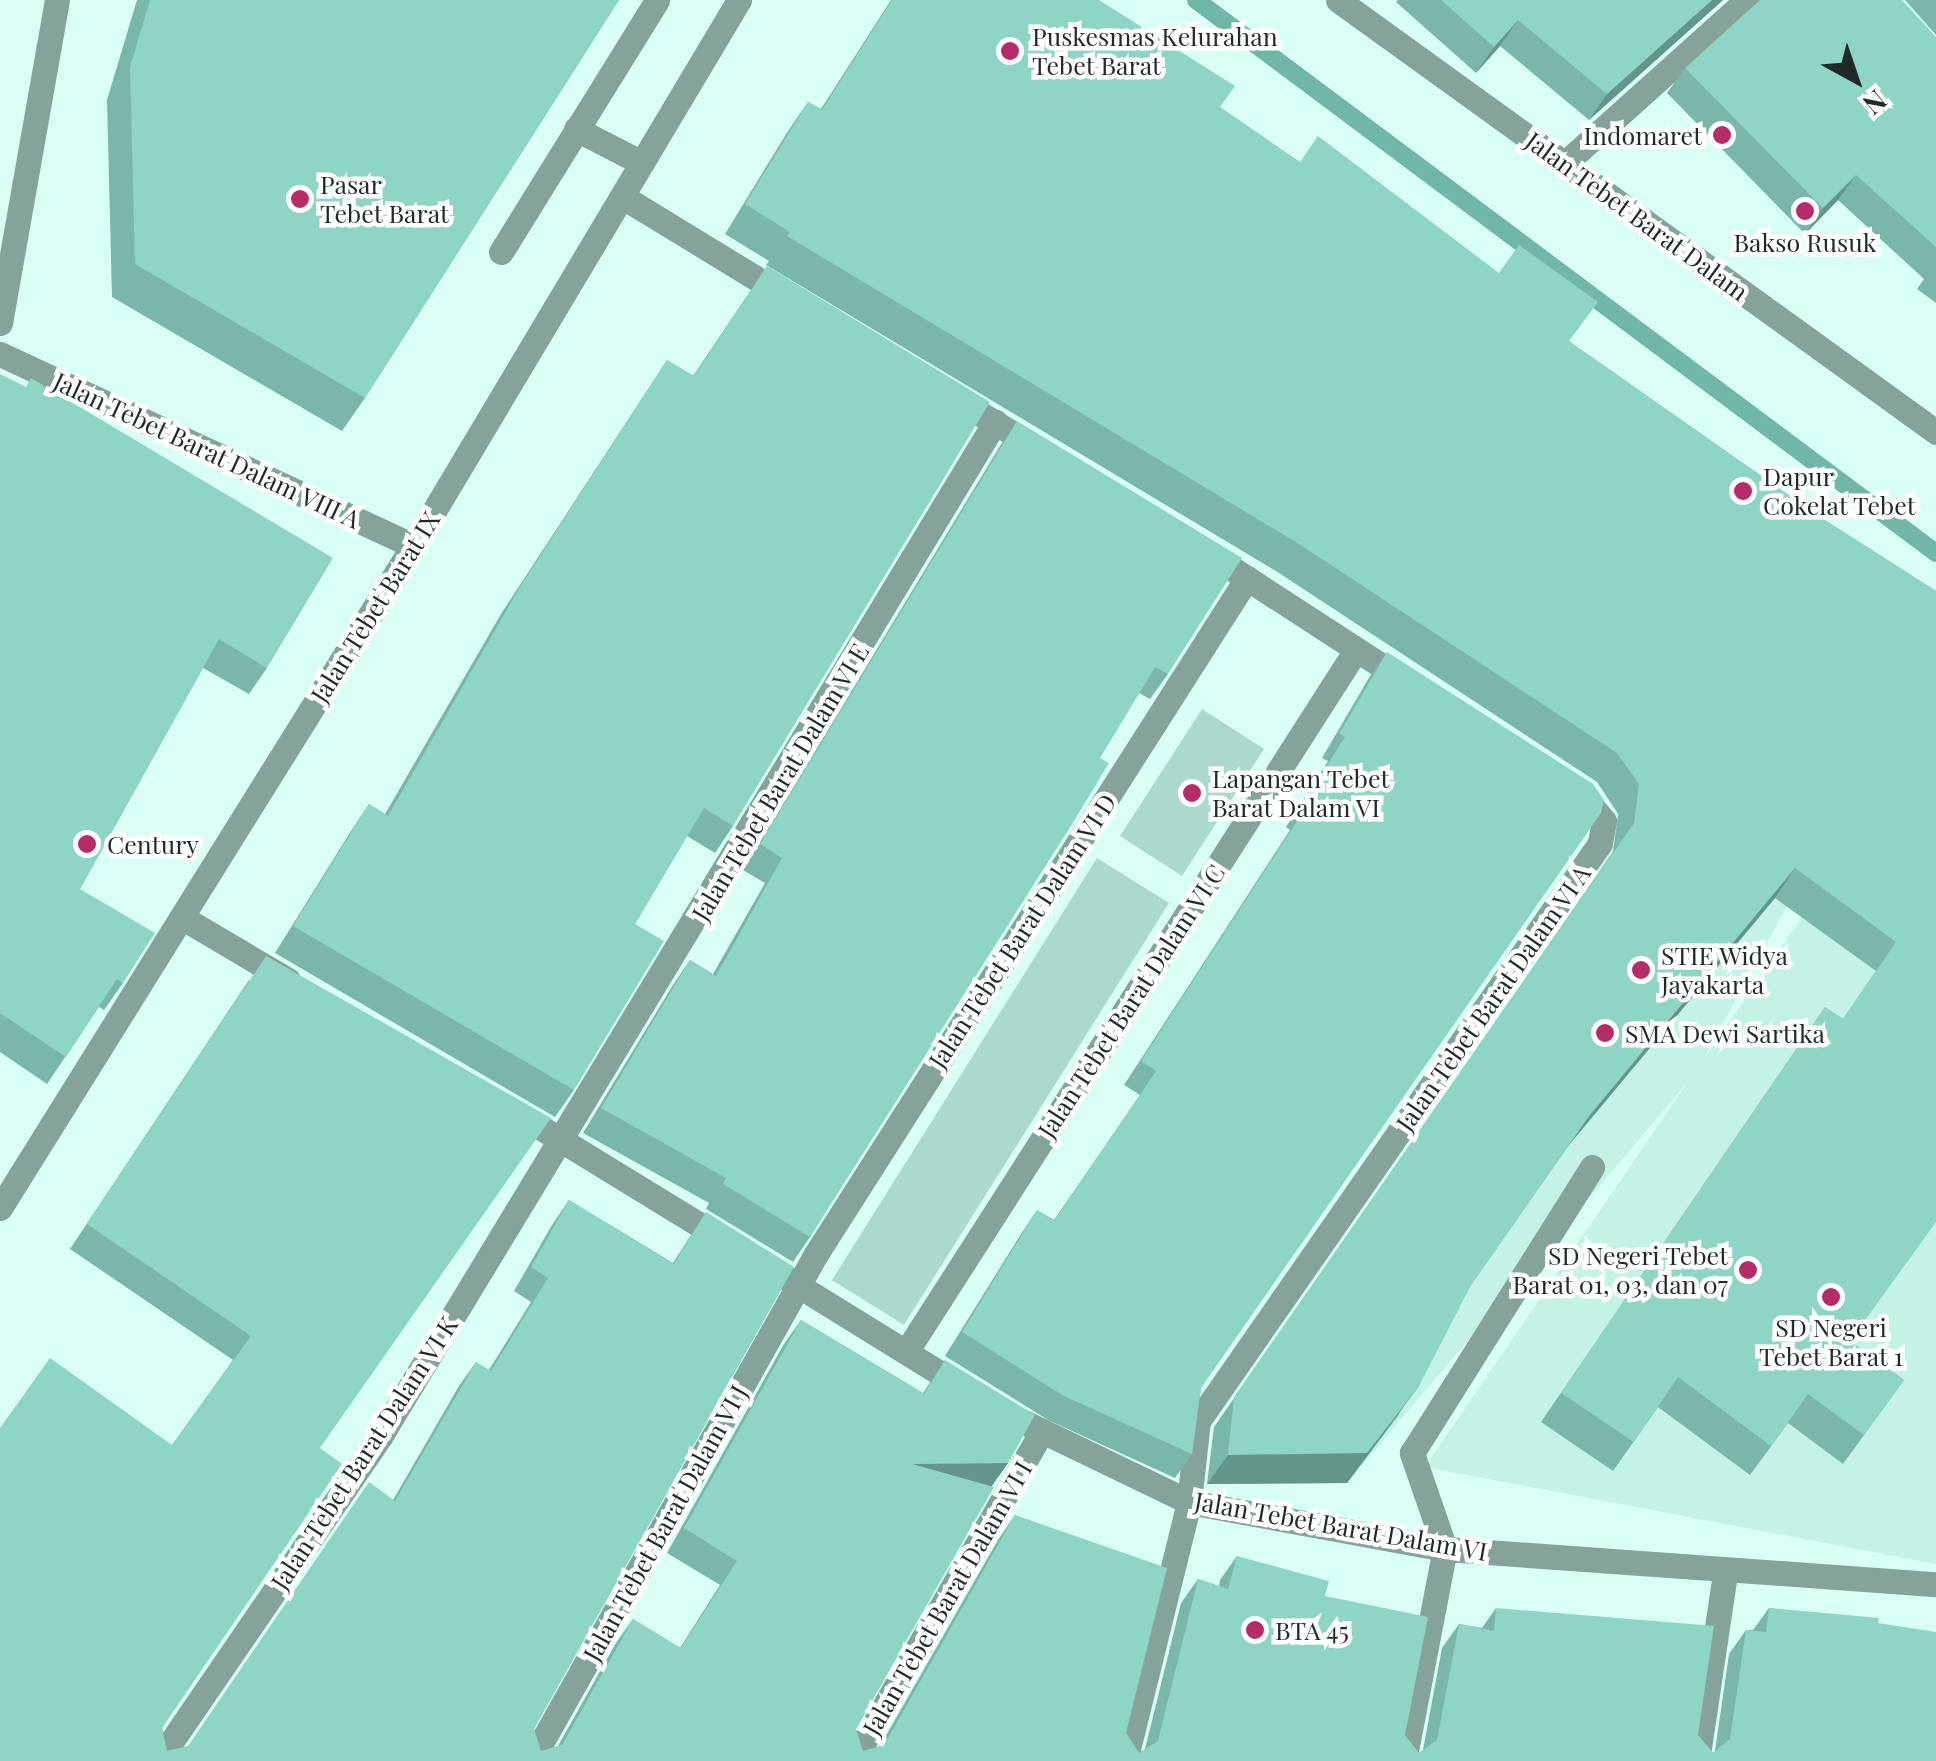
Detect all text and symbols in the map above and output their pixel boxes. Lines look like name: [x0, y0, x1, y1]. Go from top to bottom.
place label: Puskesmas Kelurahan Tebet Barat: [1032, 22, 1278, 81]
north arrow: [1806, 30, 1906, 130]
marker: Puskesmas Kelurahan Tebet Barat: [997, 38, 1023, 64]
text: N: [1856, 83, 1895, 124]
place label: Indomaret: [1584, 120, 1702, 150]
marker: Indomaret: [1711, 124, 1733, 146]
street label: Jalan Tebet Barat Dalam: [1520, 125, 1754, 307]
place label: Pasar Tebet Barat: [320, 170, 449, 229]
marker: Pasar Tebet Barat: [289, 188, 311, 210]
marker: Bakso Rusuk: [1794, 200, 1816, 222]
place label: Bakso Rusuk: [1733, 227, 1877, 257]
street label: Jalan Tebet Barat Dalam VIII A: [48, 365, 366, 535]
place label: Dapur Cokelat Tebet: [1763, 462, 1917, 521]
marker: Dapur Cokelat Tebet: [1732, 480, 1754, 502]
street label: Jalan Tebet Barat IX: [304, 505, 446, 709]
street label: Jalan Tebet Barat Dalam VI E: [685, 637, 875, 927]
place label: Lapangan Tebet Barat Dalam VI: [1212, 764, 1390, 823]
marker: Lapangan Tebet Barat Dalam VI: [1181, 782, 1203, 804]
street label: Jalan Tebet Barat Dalam VI D: [921, 787, 1123, 1075]
place label: Century: [107, 829, 199, 859]
marker: Century: [76, 833, 98, 855]
street label: Jalan Tebet Barat Dalam VI C: [1031, 858, 1231, 1144]
street label: Jalan Tebet Barat Dalam VI A: [1389, 858, 1597, 1138]
place label: STIE Widya Jayakarta: [1661, 941, 1789, 1000]
marker: STIE Widya Jayakarta: [1630, 959, 1652, 981]
place label: SMA Dewi Sartika: [1625, 1018, 1825, 1048]
marker: SMA Dewi Sartika: [1594, 1022, 1616, 1044]
place label: SD Negeri Tebet Barat 01, 03, dan 07: [1512, 1241, 1728, 1300]
marker: SD Negeri Tebet Barat 01, 03, dan 07: [1737, 1259, 1759, 1281]
marker: SD Negeri Tebet Barat 1: [1820, 1286, 1842, 1308]
street label: Jalan Tebet Barat Dalam VI K: [264, 1310, 464, 1596]
place label: SD Negeri Tebet Barat 1: [1759, 1313, 1903, 1372]
street label: Jalan Tebet Barat Dalam VI J: [576, 1379, 754, 1667]
street label: Jalan Tebet Barat Dalam VI I: [856, 1455, 1038, 1741]
street label: Jalan Tebet Barat Dalam VI: [1191, 1485, 1491, 1567]
place label: BTA 45: [1275, 1615, 1349, 1645]
marker: BTA 45: [1244, 1619, 1266, 1641]

